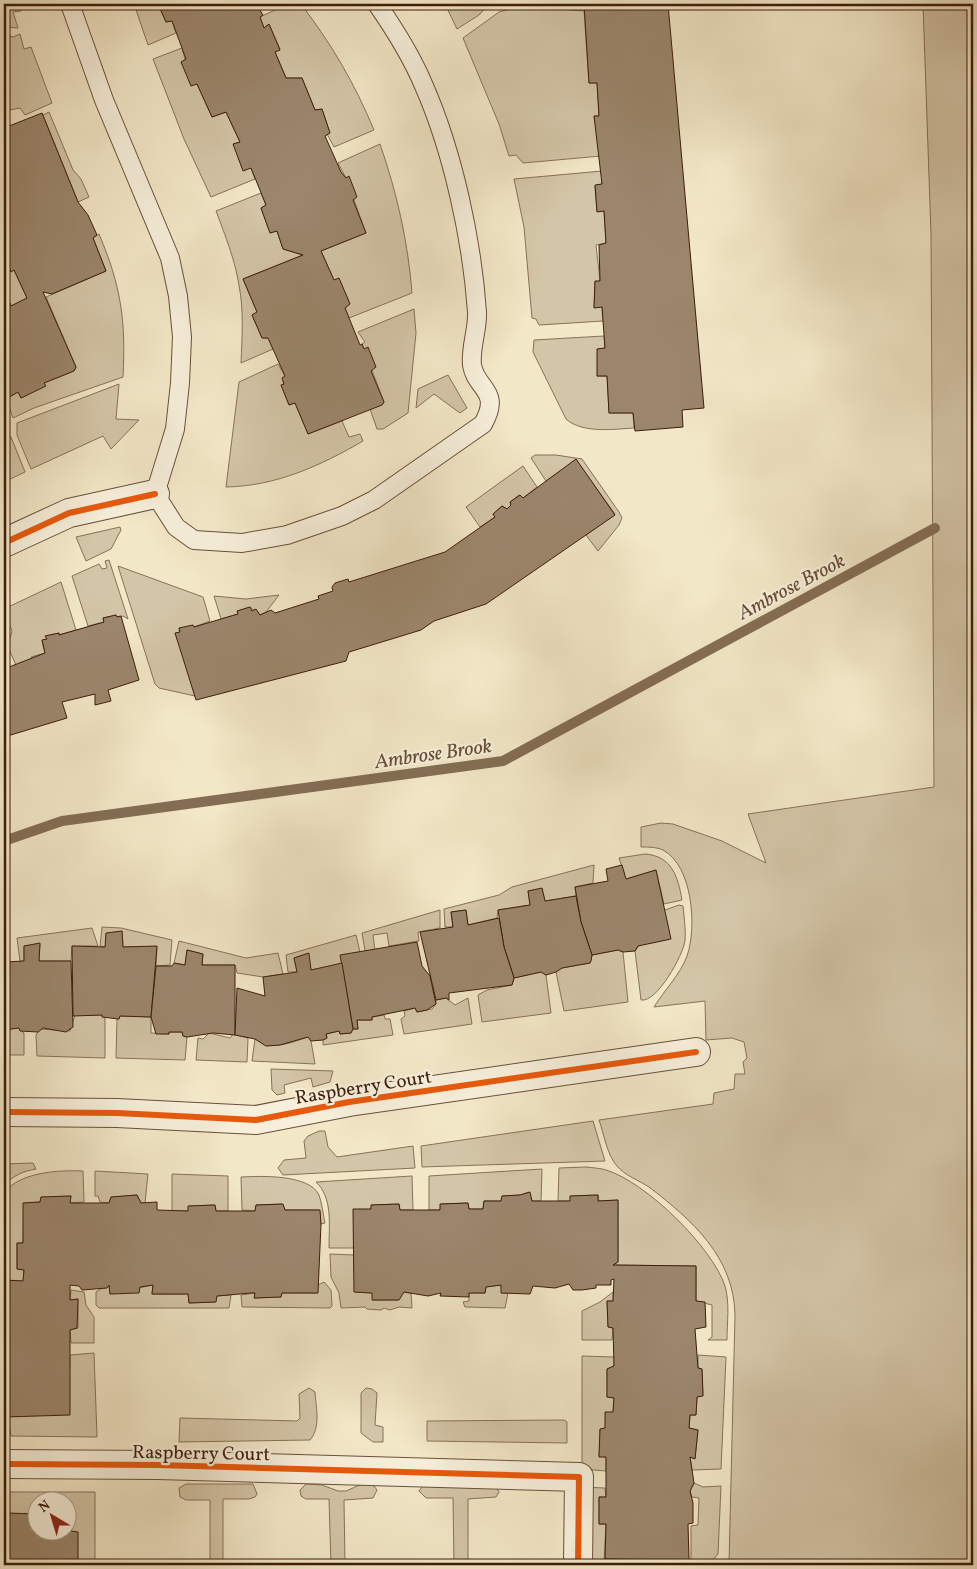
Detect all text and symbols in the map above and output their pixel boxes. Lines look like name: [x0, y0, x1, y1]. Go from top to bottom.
water label: Ambrose Brook: [732, 548, 851, 628]
water label: Ambrose Brook: [372, 733, 494, 777]
street label: Raspberry Court: [293, 1064, 434, 1112]
street label: Raspberry Court: [132, 1440, 270, 1468]
north arrow: [28, 1492, 78, 1542]
text: N: [35, 1496, 55, 1518]

